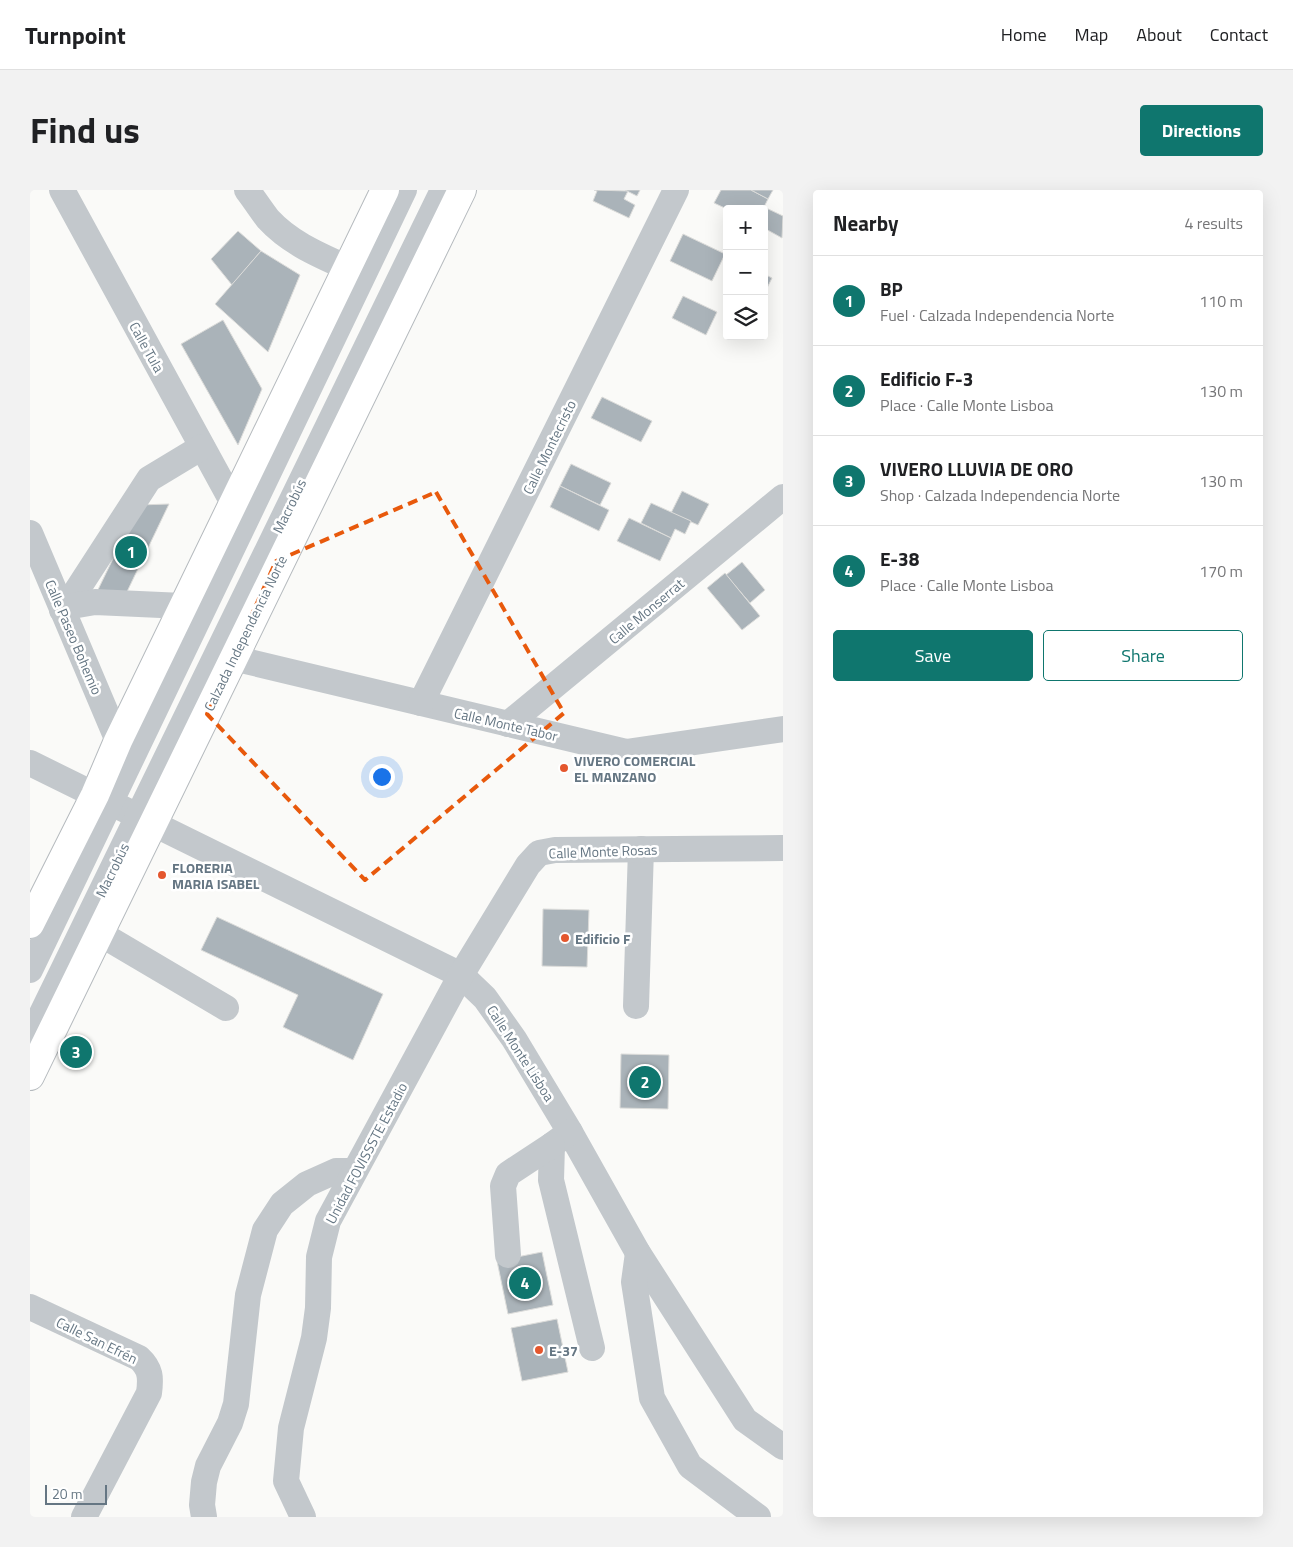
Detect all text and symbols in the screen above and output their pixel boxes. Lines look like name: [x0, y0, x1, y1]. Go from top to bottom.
text: Turnpoint: [25, 17, 126, 53]
text: Home: [1001, 21, 1047, 48]
text: Map: [1075, 21, 1108, 48]
text: About: [1136, 21, 1182, 48]
text: Contact: [1210, 21, 1268, 48]
text: Find us: [30, 103, 140, 157]
button: Directions: [1140, 105, 1263, 156]
map controls: [723, 205, 768, 340]
button: +: [723, 205, 768, 250]
text: Nearby: [833, 207, 898, 239]
text: 4 results: [1184, 211, 1243, 235]
button: −: [723, 250, 768, 295]
text: BP: [880, 274, 903, 303]
text: 1: [845, 289, 853, 313]
text: 110 m: [1199, 289, 1243, 313]
button: layers: [723, 295, 768, 340]
text: Fuel · Calzada Independencia Norte: [880, 303, 1114, 327]
street label: Calle Tula: [124, 318, 170, 376]
text: Edificio F-3: [880, 364, 973, 393]
text: 2: [845, 379, 853, 403]
text: 130 m: [1199, 379, 1243, 403]
text: Place · Calle Monte Lisboa: [880, 393, 1053, 417]
street label: Calle Montecristo: [517, 396, 581, 498]
text: VIVERO LLUVIA DE ORO: [880, 454, 1073, 483]
text: 3: [845, 469, 853, 493]
text: 130 m: [1199, 469, 1243, 493]
street label: Macrobús: [267, 475, 311, 537]
text: Shop · Calzada Independencia Norte: [880, 483, 1120, 507]
pin: 1: [115, 533, 147, 571]
text: E-38: [880, 544, 919, 573]
street label: Calzada Independencia Norte: [198, 552, 292, 714]
text: 4: [845, 559, 853, 583]
text: 170 m: [1199, 559, 1243, 583]
street label: Calle Monserrat: [604, 573, 688, 649]
text: Place · Calle Monte Lisboa: [880, 573, 1053, 597]
street label: Calle Paseo Bohemio: [40, 576, 108, 698]
button: Save: [833, 630, 1033, 681]
button: Share: [1043, 630, 1243, 681]
street label: Calle Monte Tabor: [452, 702, 560, 746]
place label: VIVERO COMERCIAL EL MANZANO: [574, 750, 696, 787]
marker: VIVERO COMERCIAL EL MANZANO: [558, 762, 570, 774]
your location: [369, 764, 395, 790]
street label: Macrobús: [90, 839, 134, 901]
street label: Calle Monte Rosas: [548, 839, 658, 863]
place label: FLORERIA MARIA ISABEL: [172, 857, 260, 894]
marker: FLORERIA MARIA ISABEL: [156, 869, 168, 881]
place label: Edificio F: [575, 928, 631, 949]
marker: Edificio F: [559, 932, 571, 944]
street label: Calle Monte Lisboa: [482, 1001, 560, 1105]
pin: 3: [60, 1033, 92, 1071]
pin: 2: [629, 1063, 661, 1101]
street label: Unidad FOVISSSTE Estadio: [320, 1079, 412, 1227]
pin: 4: [509, 1264, 541, 1302]
street label: Calle San Efrén: [53, 1311, 141, 1369]
place label: E-37: [549, 1340, 578, 1361]
marker: E-37: [533, 1344, 545, 1356]
scale bar: [45, 1482, 108, 1505]
text: 20 m: [52, 1483, 82, 1504]

